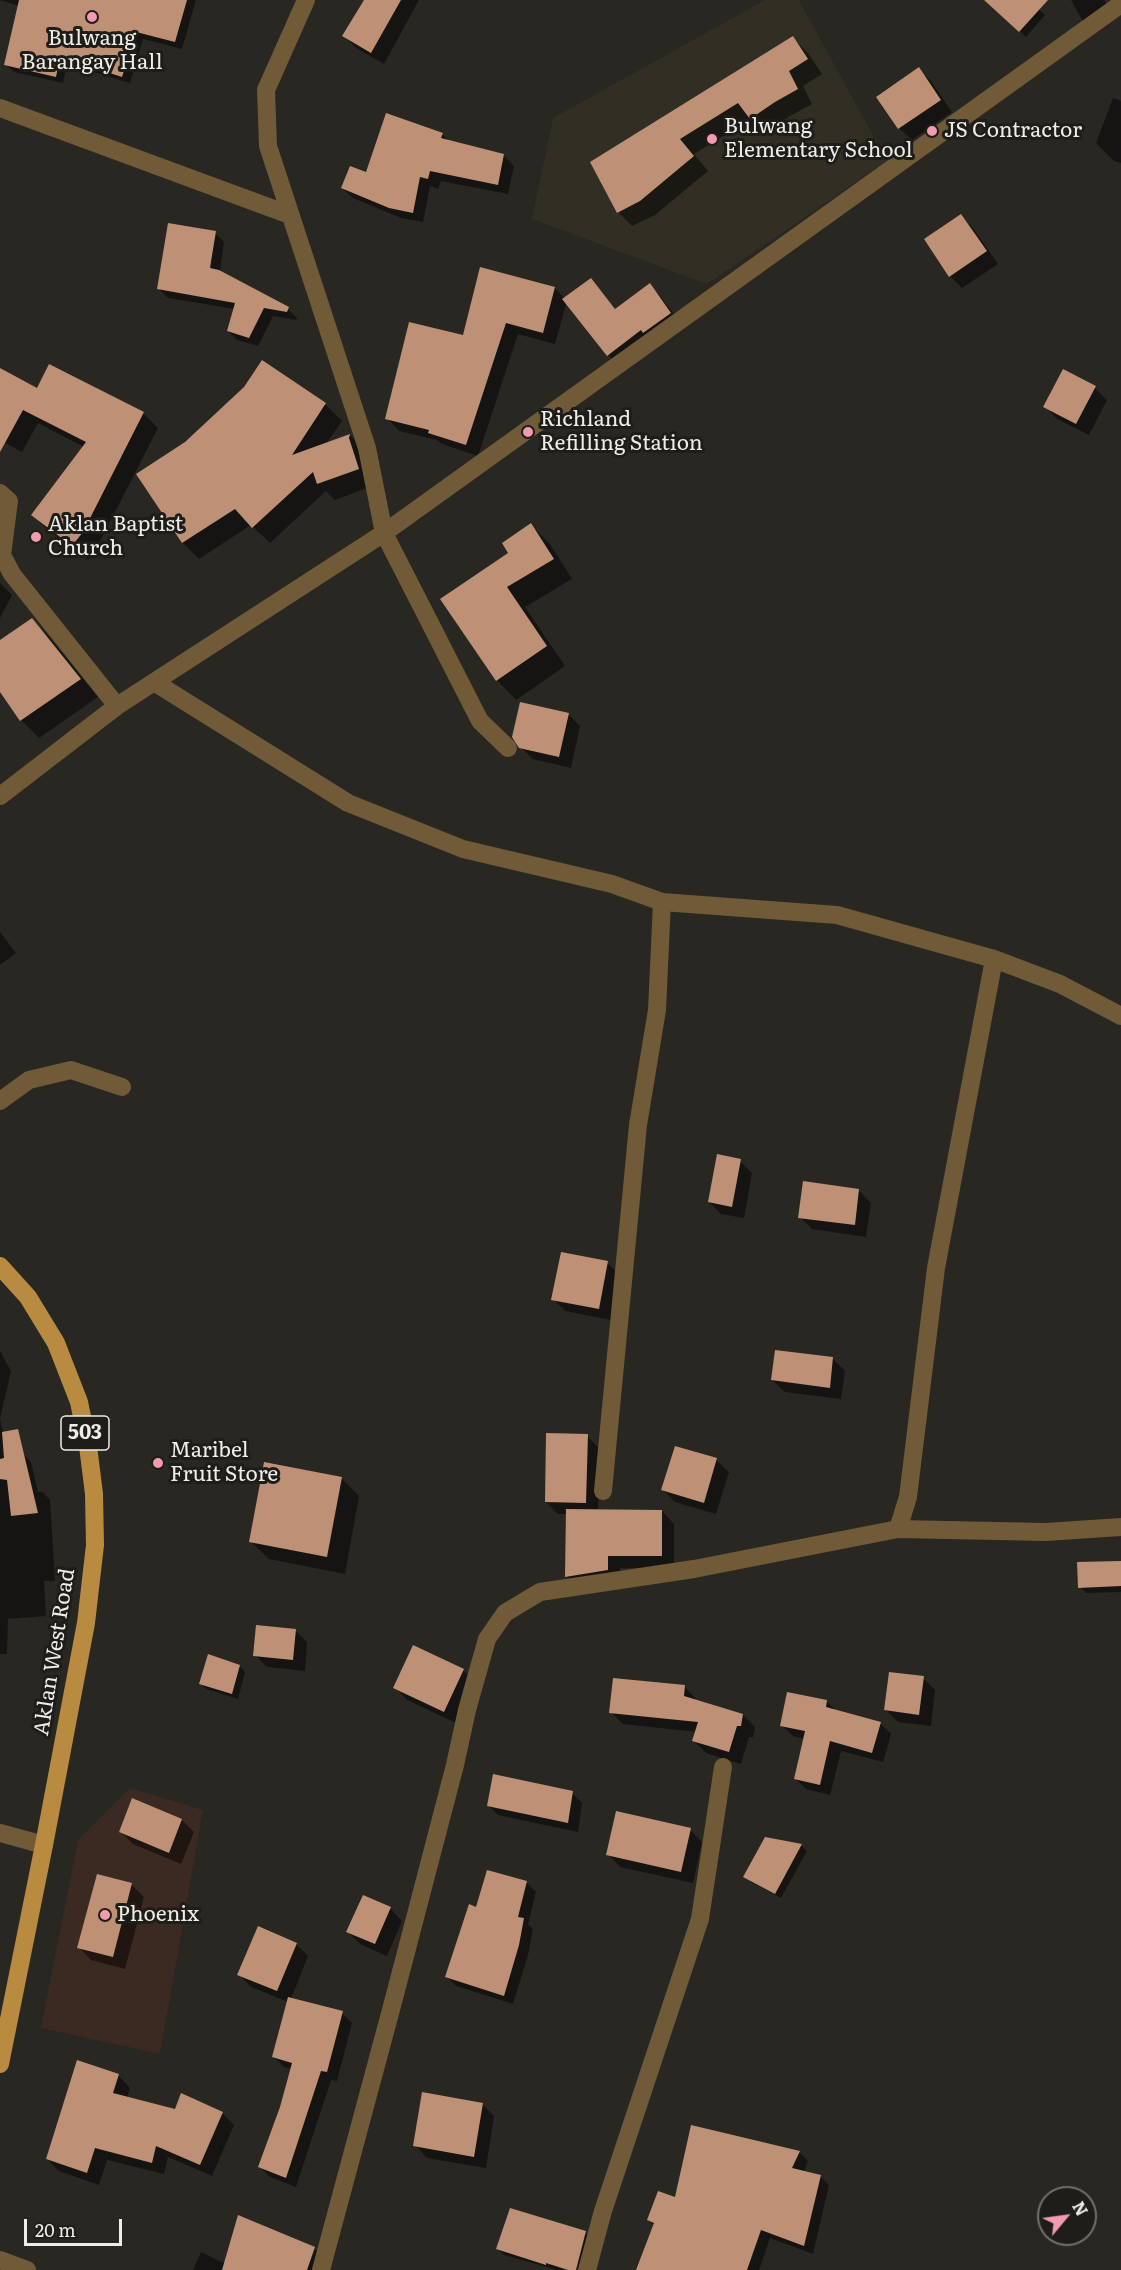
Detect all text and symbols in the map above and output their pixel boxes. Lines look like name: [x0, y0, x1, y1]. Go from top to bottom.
marker: Bulwang Barangay Hall: [85, 10, 99, 24]
place label: Bulwang Barangay Hall: [22, 26, 162, 76]
place label: Bulwang Elementary School: [724, 114, 913, 164]
place label: JS Contractor: [944, 118, 1082, 144]
marker: JS Contractor: [925, 124, 939, 138]
marker: Bulwang Elementary School: [705, 132, 719, 146]
place label: Richland Refilling Station: [540, 407, 703, 457]
marker: Richland Refilling Station: [521, 425, 535, 439]
place label: Aklan Baptist Church: [48, 512, 183, 562]
marker: Aklan Baptist Church: [29, 530, 43, 544]
road number: 503: [61, 1416, 109, 1450]
place label: Maribel Fruit Store: [170, 1438, 278, 1488]
marker: Maribel Fruit Store: [151, 1456, 165, 1470]
street label: Aklan West Road: [29, 1567, 81, 1737]
place label: Phoenix: [117, 1902, 199, 1928]
marker: Phoenix: [98, 1908, 112, 1922]
north arrow: [1037, 2186, 1097, 2246]
text: N: [1067, 2197, 1095, 2220]
scale bar: [27, 2207, 124, 2245]
text: 20 m: [35, 2216, 76, 2243]

